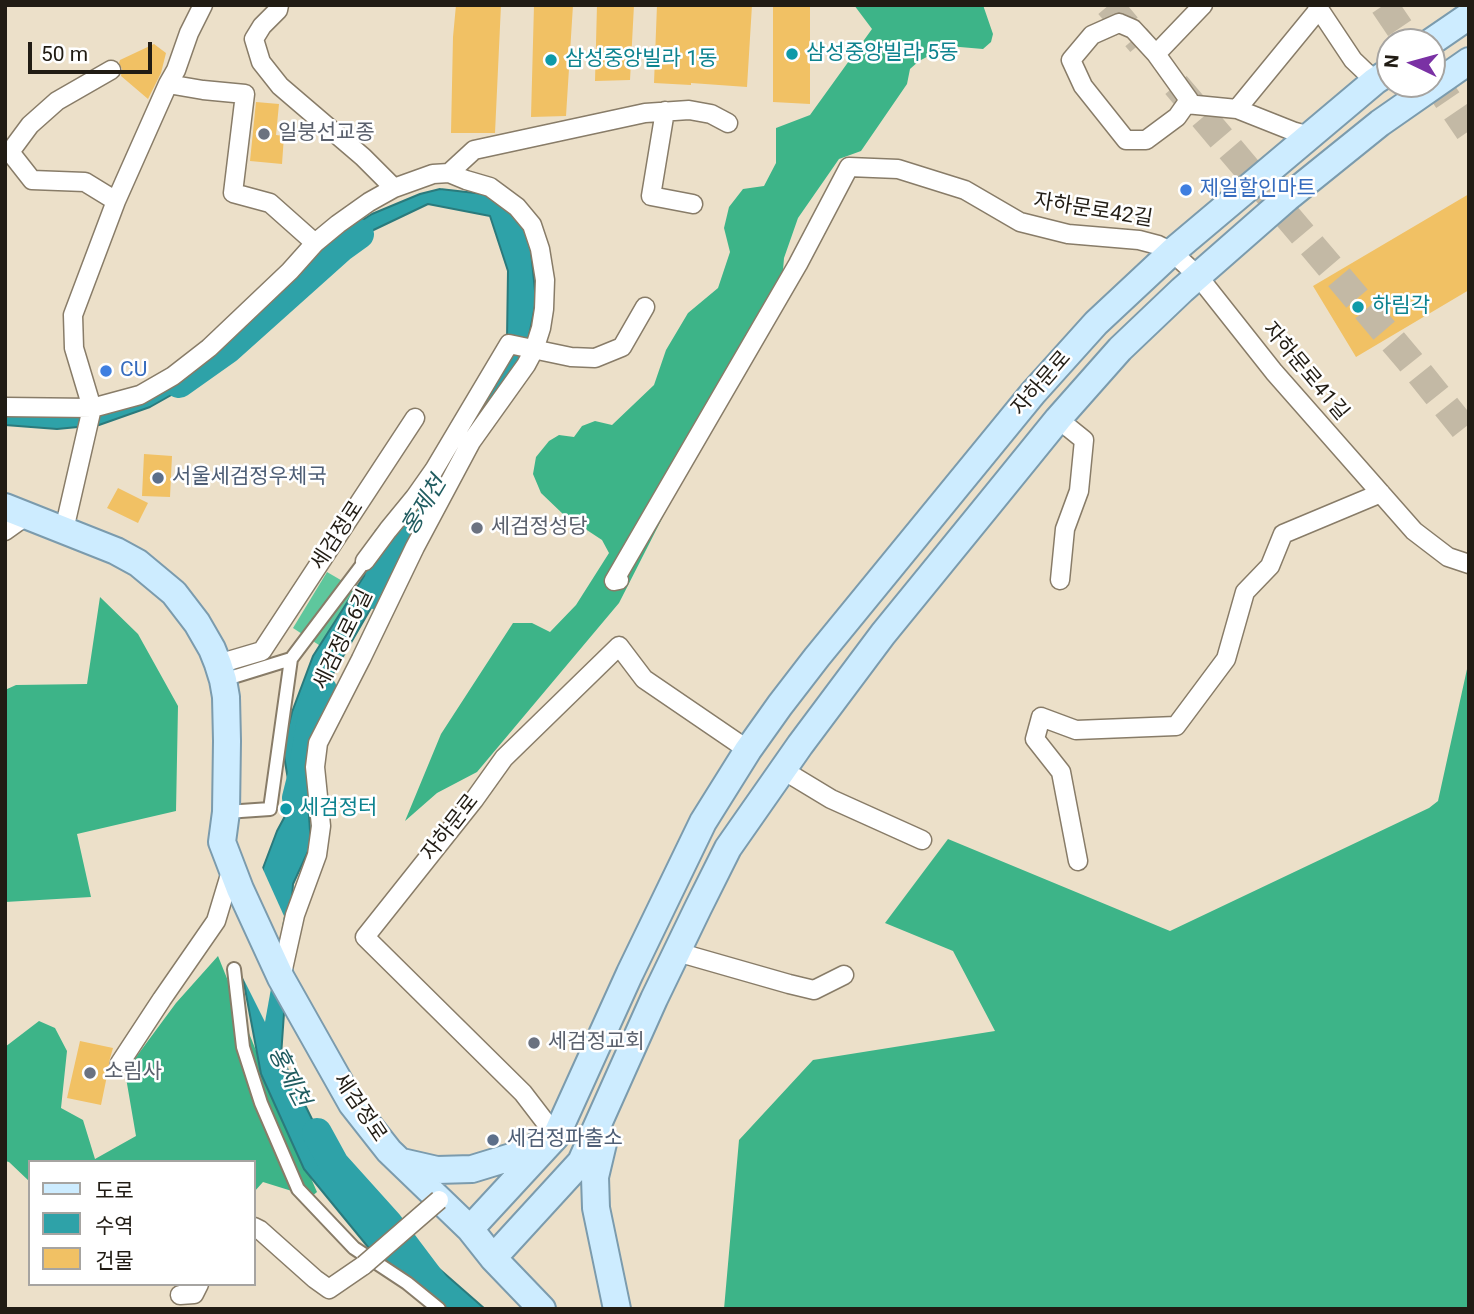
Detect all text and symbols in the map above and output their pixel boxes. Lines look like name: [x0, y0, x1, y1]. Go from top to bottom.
scale bar: [32, 28, 156, 72]
north arrow: [1376, 28, 1446, 98]
place label: 삼성중앙빌라 5동: [806, 41, 958, 67]
text: 50 m: [41, 42, 88, 66]
marker: 삼성중앙빌라 5동: [784, 46, 800, 62]
place label: 삼성중앙빌라 1동: [565, 47, 717, 73]
marker: 삼성중앙빌라 1동: [543, 52, 559, 68]
text: N: [1380, 54, 1404, 69]
place label: 일붕선교종: [278, 121, 375, 147]
marker: 일붕선교종: [256, 126, 272, 142]
place label: 제일할인마트: [1200, 177, 1316, 203]
marker: 제일할인마트: [1178, 182, 1194, 198]
street label: 자하문로42길: [1032, 189, 1154, 233]
place label: 하림각: [1372, 294, 1430, 320]
marker: 하림각: [1350, 299, 1366, 315]
street label: 자하문로41길: [1257, 318, 1353, 426]
street label: 자하문로: [1007, 347, 1077, 421]
place label: CU: [120, 358, 147, 384]
marker: CU: [98, 363, 114, 379]
place label: 서울세검정우체국: [172, 465, 327, 491]
marker: 서울세검정우체국: [150, 470, 166, 486]
water label: 홍제천: [397, 472, 453, 540]
street label: 세검정로: [306, 497, 370, 575]
place label: 세검정성당: [491, 515, 588, 541]
marker: 세검정성당: [469, 520, 485, 536]
street label: 세검정로6길: [309, 586, 379, 694]
street label: 자하문로: [417, 790, 485, 866]
place label: 세검정터: [300, 796, 377, 822]
marker: 세검정터: [278, 801, 294, 817]
place label: 세검정교회: [548, 1030, 645, 1056]
marker: 세검정교회: [526, 1035, 542, 1051]
water label: 홍제천: [261, 1042, 315, 1112]
place label: 소림사: [104, 1060, 162, 1086]
marker: 소림사: [82, 1065, 98, 1081]
street label: 세검정로: [327, 1069, 391, 1147]
place label: 세검정파출소: [507, 1127, 623, 1153]
marker: 세검정파출소: [485, 1132, 501, 1148]
legend: [28, 1160, 256, 1286]
text: 도로: [95, 1179, 134, 1203]
text: 수역: [95, 1214, 134, 1238]
text: 건물: [95, 1249, 134, 1273]

